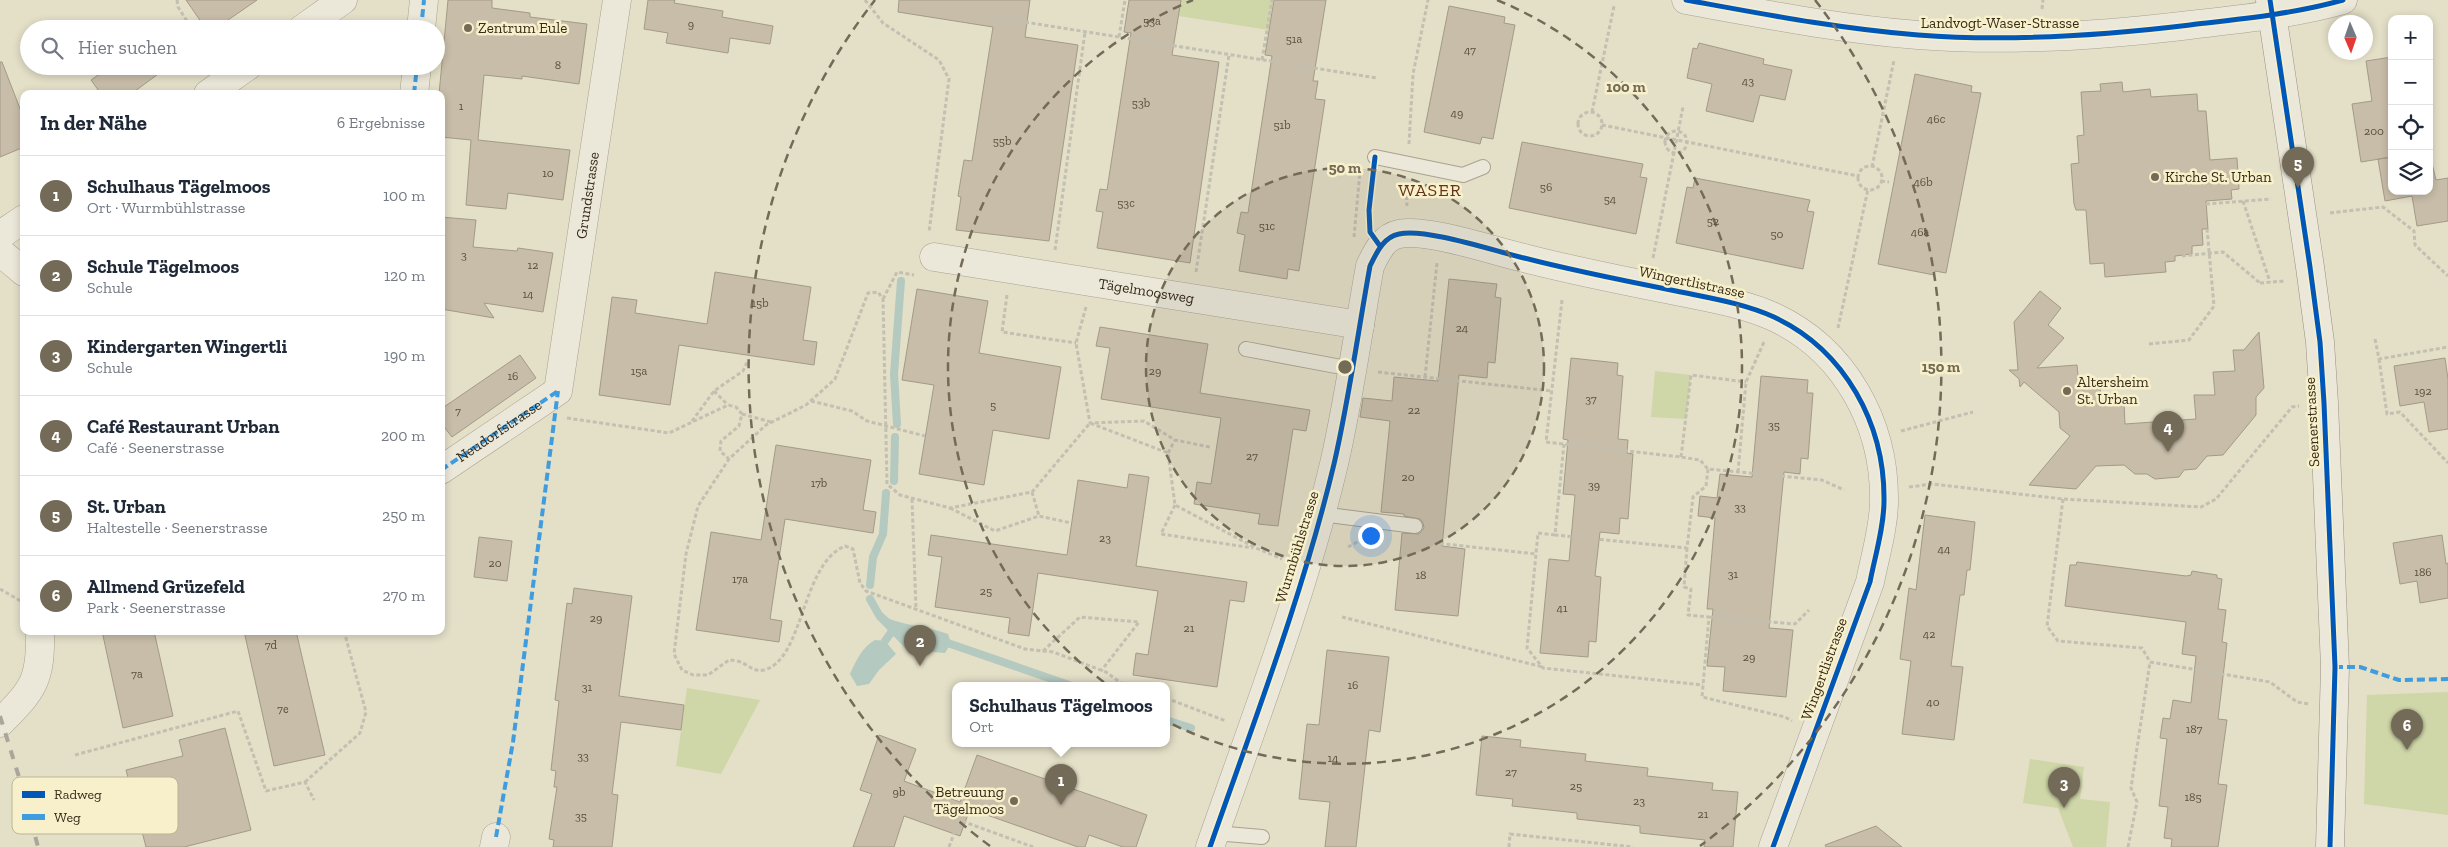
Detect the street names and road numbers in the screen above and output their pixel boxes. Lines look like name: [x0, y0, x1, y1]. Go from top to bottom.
street label: Landvogt-Waser-Strasse: [1921, 14, 2079, 32]
street label: Grundstrasse: [572, 151, 603, 240]
street label: Wingertlistrasse: [1637, 262, 1747, 302]
street label: Tägelmoosweg: [1097, 274, 1196, 307]
street label: Seenerstrasse: [2301, 377, 2323, 467]
street label: Neudorfstrasse: [453, 396, 545, 466]
street label: Wurmbühlstrasse: [1271, 489, 1323, 605]
street label: Wingertlistrasse: [1797, 615, 1851, 723]

